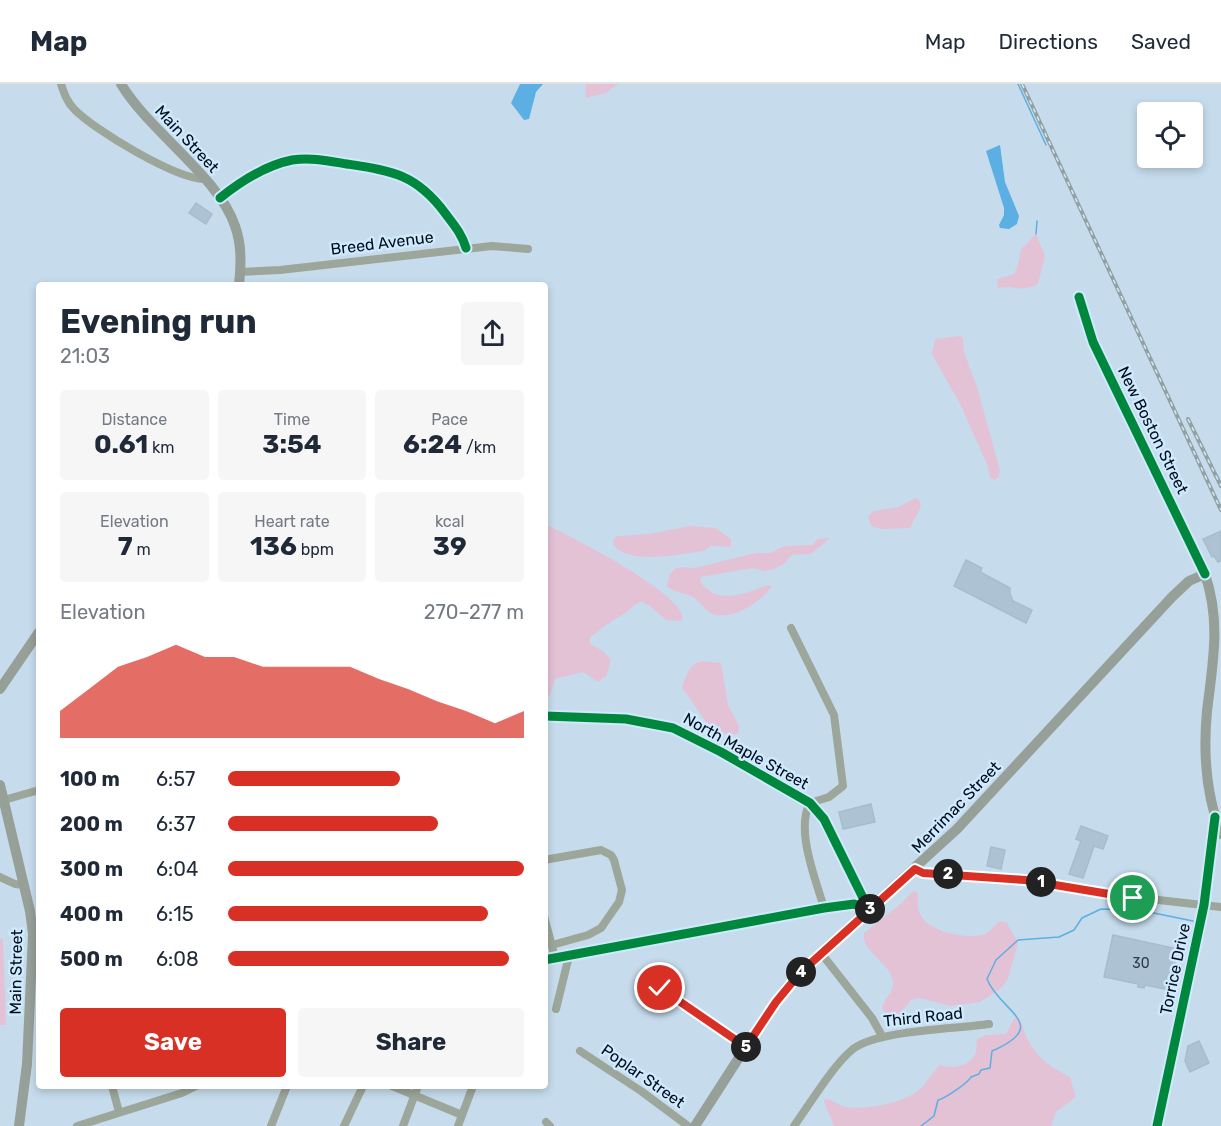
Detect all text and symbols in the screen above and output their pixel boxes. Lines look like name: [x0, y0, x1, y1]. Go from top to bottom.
text: Map: [30, 25, 87, 58]
text: Map: [925, 29, 966, 54]
text: Directions: [999, 29, 1098, 54]
text: Saved: [1131, 29, 1191, 54]
street label: Main Street: [151, 101, 223, 177]
map controls: [1137, 102, 1203, 168]
button: locate: [1137, 102, 1203, 168]
street label: Breed Avenue: [329, 227, 435, 259]
text: Evening run: [60, 302, 257, 341]
button: share: [461, 302, 524, 365]
text: 21:03: [60, 344, 110, 368]
street label: New Boston Street: [1114, 363, 1192, 497]
text: Distance: [102, 410, 167, 429]
text: Time: [274, 410, 310, 429]
text: Pace: [431, 410, 468, 429]
text: 0.61: [94, 429, 148, 460]
text: 3:54: [262, 429, 322, 460]
text: 6:24: [403, 429, 462, 460]
text: km: [148, 438, 175, 457]
text: /km: [462, 438, 496, 457]
text: Elevation: [100, 512, 169, 531]
text: Heart rate: [254, 512, 330, 531]
text: kcal: [435, 512, 464, 531]
text: 7: [118, 531, 133, 562]
text: 136: [250, 531, 297, 562]
text: 39: [433, 531, 467, 562]
text: m: [133, 540, 151, 559]
text: bpm: [297, 540, 334, 559]
text: Elevation: [60, 600, 146, 624]
text: 270–277 m: [424, 600, 524, 624]
street label: North Maple Street: [680, 709, 812, 793]
street label: Merrimac Street: [908, 757, 1004, 857]
text: 100 m: [60, 767, 120, 791]
text: 6:57: [156, 767, 195, 791]
text: 200 m: [60, 812, 123, 836]
text: 6:37: [156, 812, 195, 836]
text: 300 m: [60, 857, 123, 881]
text: 6:04: [156, 857, 198, 881]
pin: 2: [933, 859, 963, 889]
text: 2: [943, 864, 953, 883]
pin: 1: [1026, 867, 1056, 897]
text: 1: [1037, 872, 1045, 891]
pin: [1107, 872, 1158, 923]
icon: arrive: [1116, 881, 1149, 914]
pin: 3: [855, 894, 885, 924]
text: 3: [865, 899, 875, 918]
text: 400 m: [60, 902, 123, 926]
text: 6:15: [156, 902, 194, 926]
street label: Torrice Drive: [1156, 921, 1194, 1017]
street label: Main Street: [6, 929, 26, 1015]
text: 500 m: [60, 947, 123, 971]
text: 6:08: [156, 947, 199, 971]
house number: 30: [1132, 955, 1150, 972]
pin: 4: [786, 957, 816, 987]
pin: [634, 962, 685, 1013]
text: 4: [796, 962, 806, 981]
icon: check: [643, 971, 676, 1004]
street label: Third Road: [882, 1003, 964, 1031]
button: Save: [60, 1008, 286, 1077]
button: Share: [298, 1008, 524, 1077]
pin: 5: [731, 1032, 761, 1062]
text: 5: [741, 1037, 751, 1056]
street label: Poplar Street: [598, 1040, 688, 1112]

